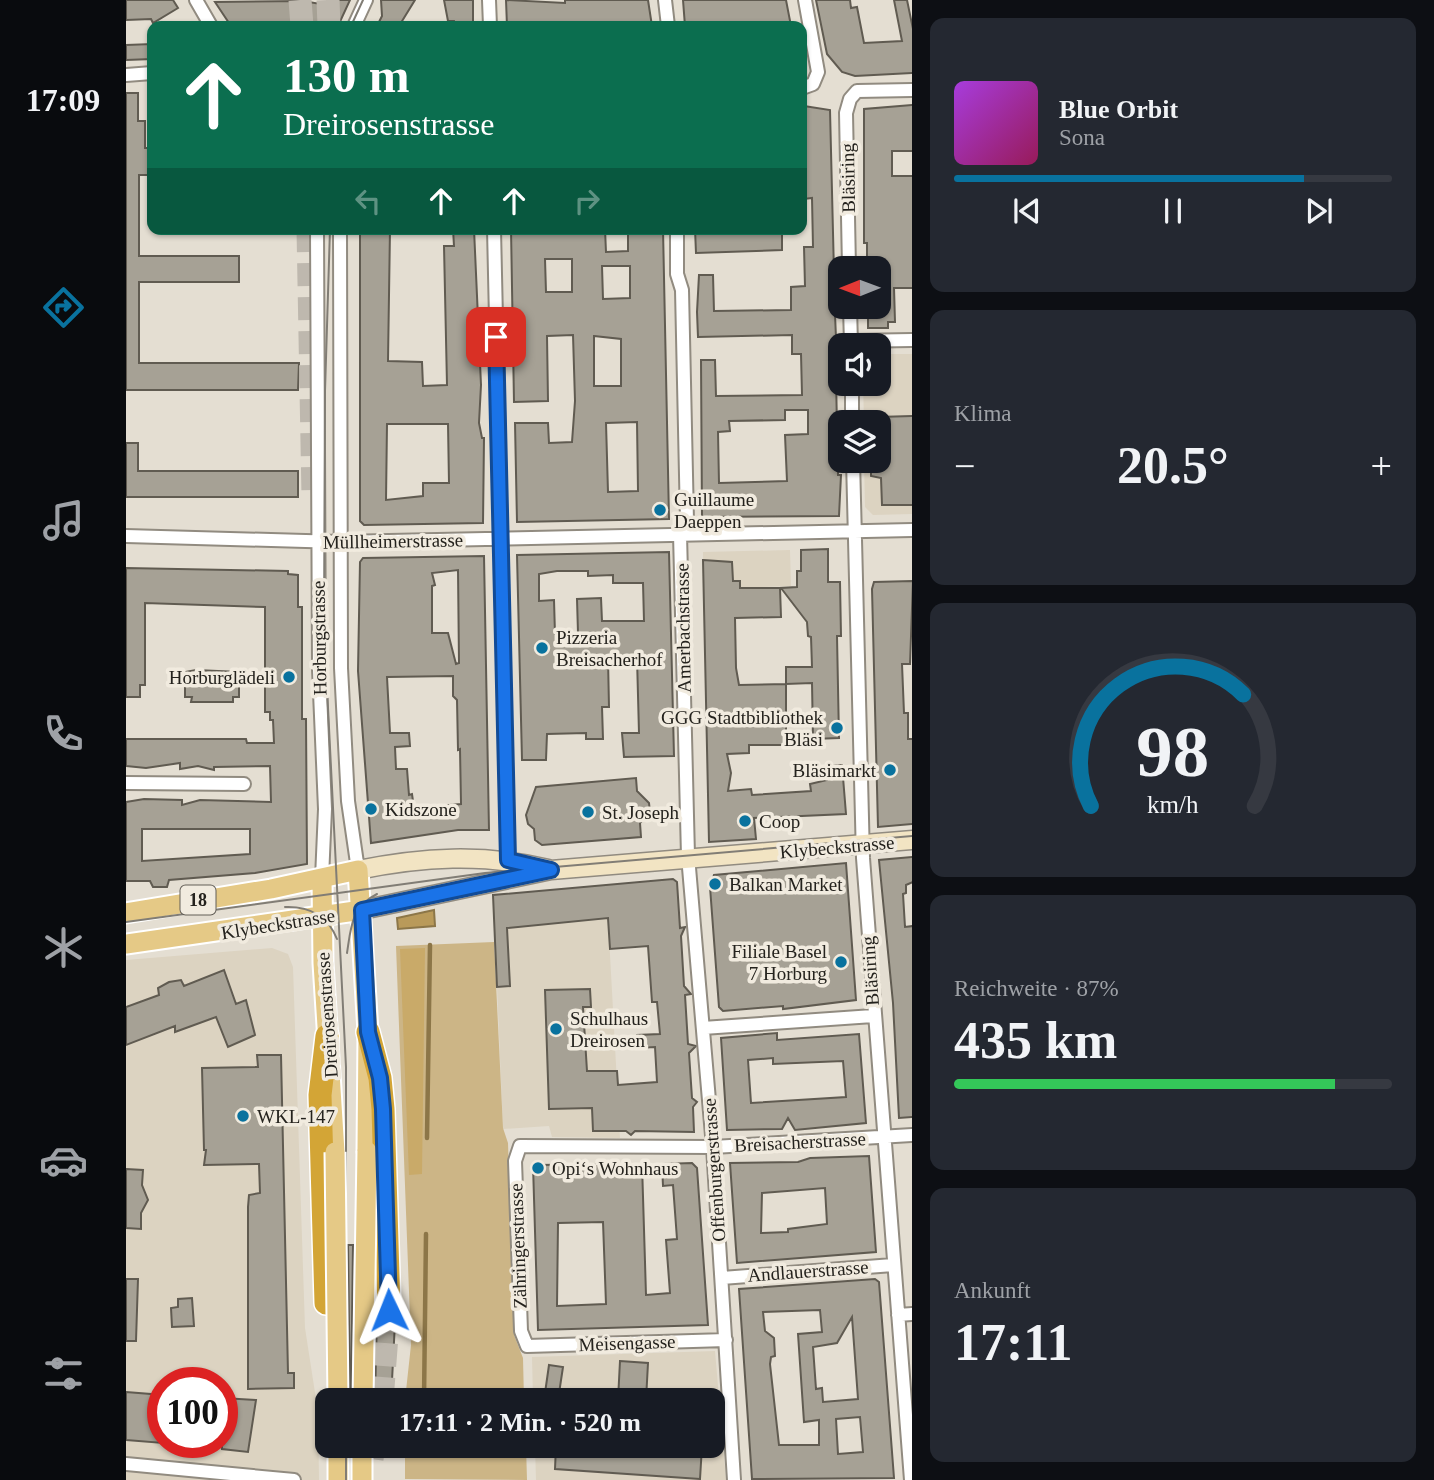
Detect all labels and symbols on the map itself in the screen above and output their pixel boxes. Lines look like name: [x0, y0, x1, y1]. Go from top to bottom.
street label: Bläsiring: [837, 142, 859, 213]
north arrow: [828, 256, 891, 318]
pin: [466, 307, 526, 367]
place label: Guillaume Daeppen: [674, 489, 754, 532]
marker: Guillaume Daeppen: [652, 502, 668, 518]
street label: Müllheimerstrasse: [323, 529, 463, 553]
street label: Amerbachstrasse: [671, 563, 695, 693]
street label: Horburgstrasse: [308, 580, 330, 696]
place label: Pizzeria Breisacherhof: [556, 627, 663, 670]
marker: Pizzeria Breisacherhof: [534, 640, 550, 656]
place label: Horburglädeli: [169, 667, 275, 688]
marker: Horburglädeli: [281, 669, 297, 685]
place label: GGG Stadtbibliothek Bläsi: [661, 707, 823, 750]
marker: GGG Stadtbibliothek Bläsi: [829, 720, 845, 736]
place label: Bläsimarkt: [793, 760, 877, 781]
marker: Bläsimarkt: [882, 762, 898, 778]
place label: Kidszone: [385, 799, 457, 820]
marker: Kidszone: [363, 801, 379, 817]
place label: St. Joseph: [602, 802, 680, 823]
marker: St. Joseph: [580, 804, 596, 820]
place label: Coop: [759, 811, 800, 832]
marker: Coop: [737, 813, 753, 829]
street label: Klybeckstrasse: [779, 832, 895, 862]
place label: Balkan Market: [729, 874, 843, 895]
marker: Balkan Market: [707, 876, 723, 892]
road number: 18: [181, 886, 216, 915]
street label: Klybeckstrasse: [220, 905, 336, 943]
street label: Bläsiring: [857, 935, 883, 1006]
place label: Filiale Basel 7 Horburg: [731, 941, 827, 984]
street label: Dreirosenstrasse: [312, 952, 342, 1078]
marker: Filiale Basel 7 Horburg: [833, 954, 849, 970]
place label: Schulhaus Dreirosen: [570, 1008, 648, 1051]
marker: Schulhaus Dreirosen: [548, 1021, 564, 1037]
street label: Offenburgerstrasse: [699, 1098, 729, 1242]
place label: WKL-147: [257, 1106, 335, 1127]
marker: WKL-147: [235, 1108, 251, 1124]
street label: Breisacherstrasse: [734, 1128, 866, 1156]
place label: Opi‘s Wohnhaus: [552, 1158, 678, 1179]
marker: Opi‘s Wohnhaus: [530, 1160, 546, 1176]
street label: Zähringerstrasse: [505, 1183, 531, 1309]
street label: Andlauerstrasse: [747, 1256, 869, 1286]
position arrow: [352, 1273, 426, 1347]
street label: Meisengasse: [578, 1331, 676, 1355]
speed limit sign: 100: [147, 1367, 238, 1458]

